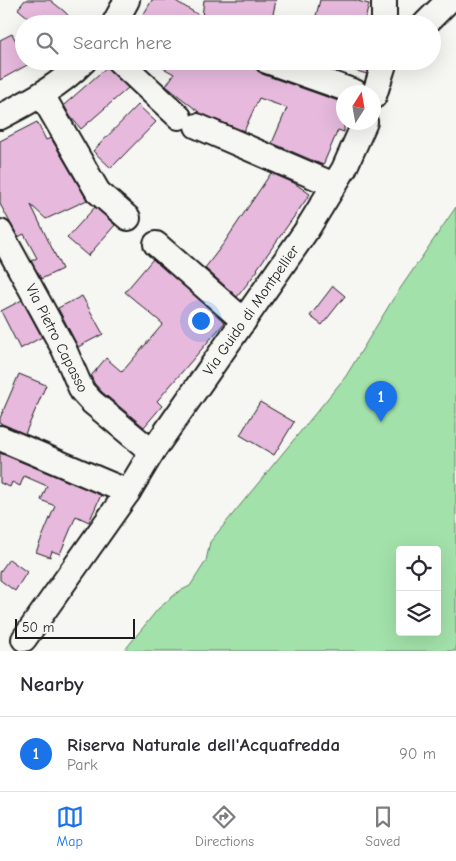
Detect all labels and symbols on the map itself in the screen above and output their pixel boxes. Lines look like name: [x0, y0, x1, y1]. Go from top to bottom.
north arrow: [336, 85, 381, 130]
street label: Via Guido di Montpellier: [199, 241, 303, 379]
street label: Via Pietro Capasso: [22, 281, 92, 395]
your location: [188, 308, 214, 334]
pin: 1: [365, 381, 397, 422]
scale bar: [15, 616, 135, 639]

